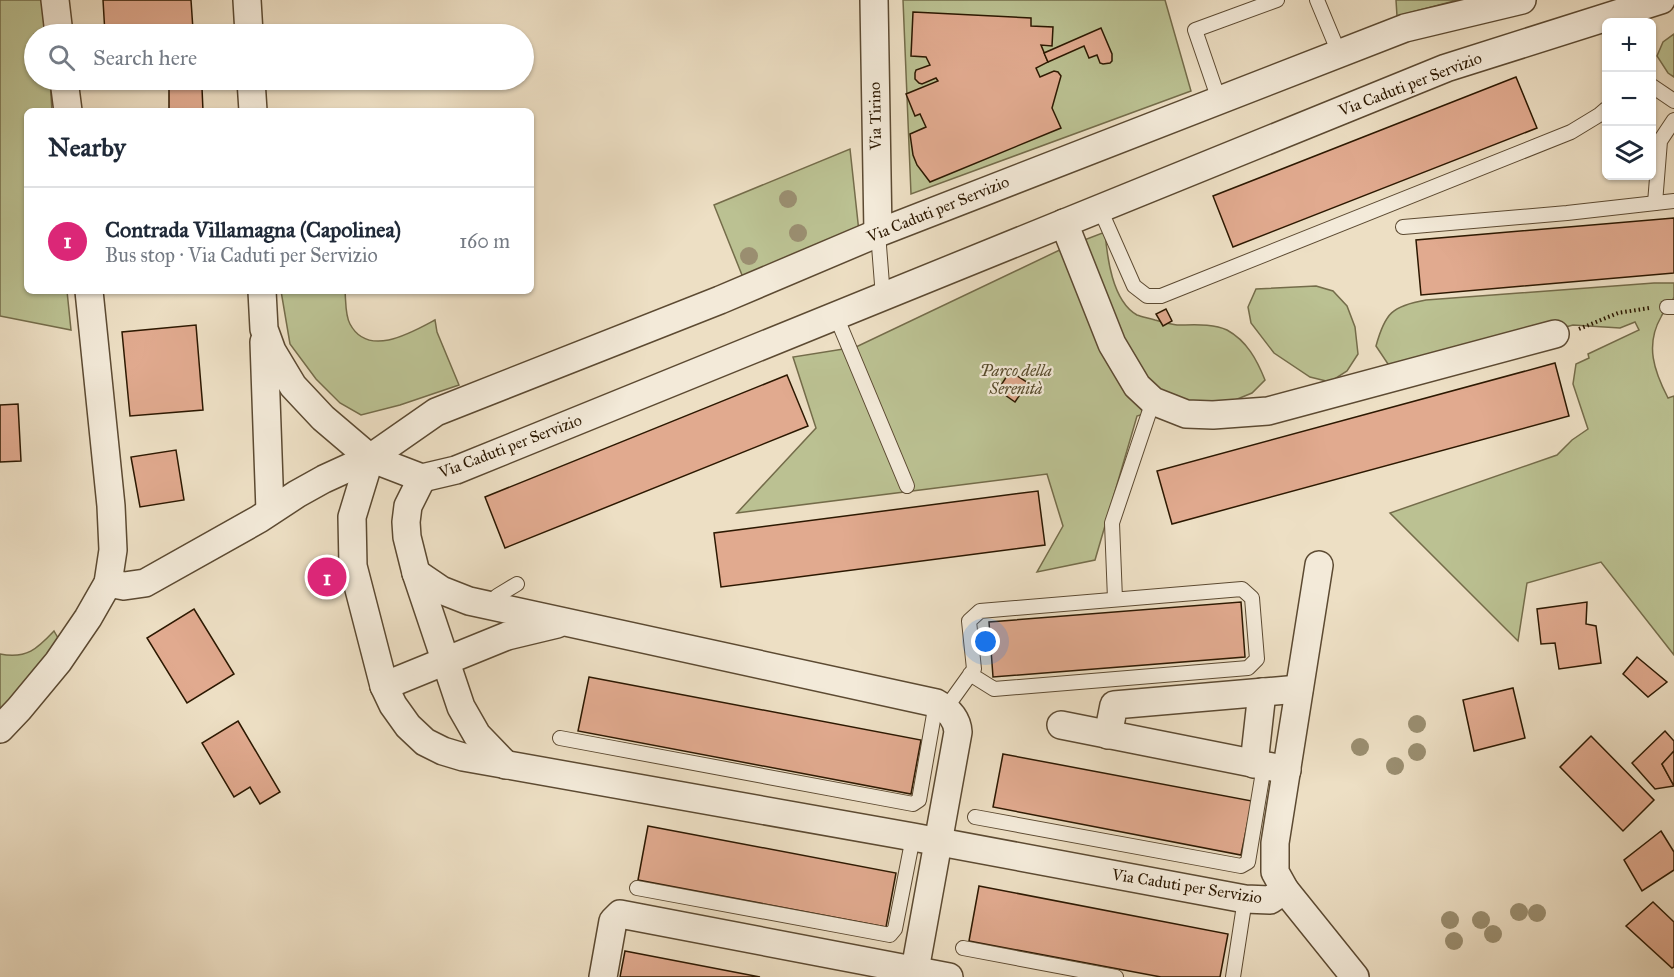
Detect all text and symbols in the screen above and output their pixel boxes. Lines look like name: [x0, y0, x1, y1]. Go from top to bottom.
map controls: [1602, 18, 1656, 180]
button: +: [1602, 18, 1656, 72]
search box: [24, 24, 534, 90]
icon: search: [45, 41, 78, 74]
text: Search here: [93, 44, 197, 71]
street label: Via Caduti per Servizio: [1335, 48, 1484, 120]
button: −: [1602, 72, 1656, 126]
street label: Via Tirino: [865, 82, 885, 151]
button: layers: [1602, 126, 1656, 180]
text: Nearby: [48, 131, 126, 163]
street label: Via Caduti per Servizio: [863, 172, 1012, 247]
text: Contrada Villamagna (Capolinea): [105, 216, 401, 243]
text: 1: [64, 229, 71, 253]
text: 160 m: [459, 229, 510, 253]
text: Bus stop · Via Caduti per Servizio: [105, 243, 378, 267]
park label: Parco della Serenità: [980, 361, 1052, 398]
street label: Via Caduti per Servizio: [435, 410, 584, 482]
pin: 1: [308, 554, 346, 600]
your location: [971, 627, 1000, 656]
street label: Via Caduti per Servizio: [1110, 865, 1263, 907]

